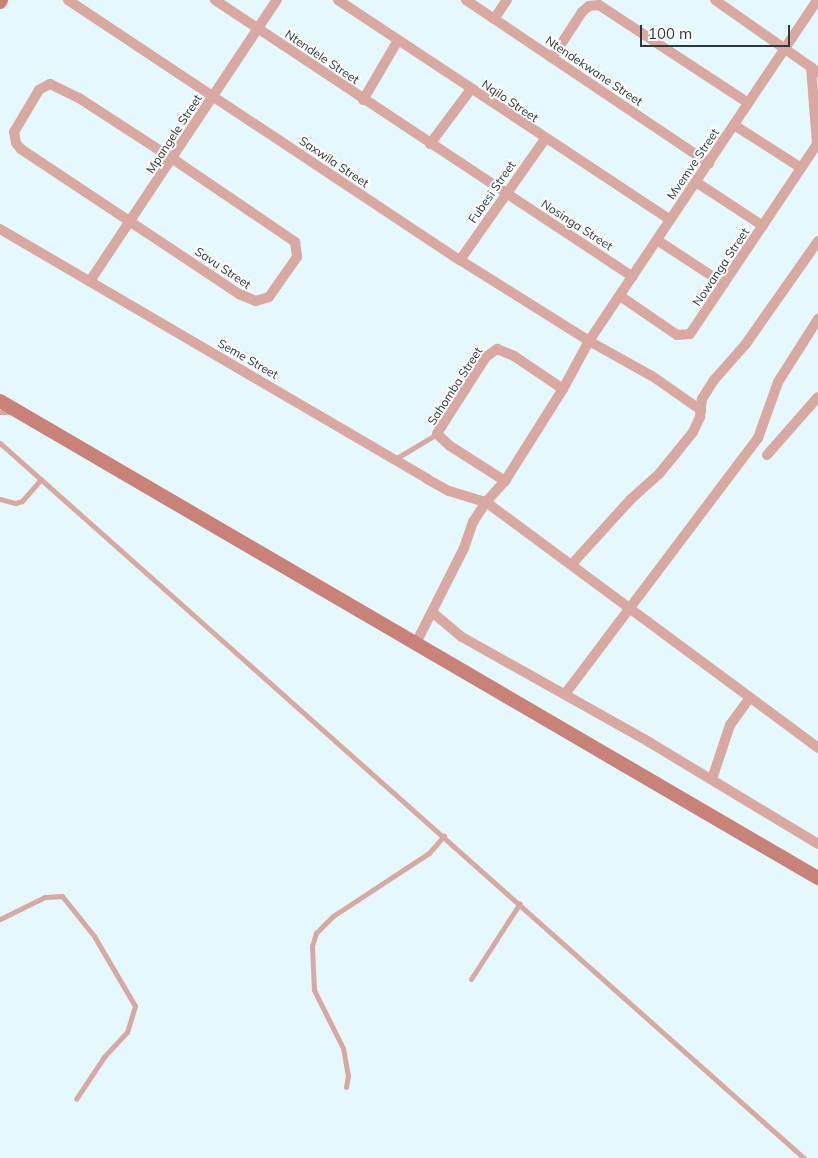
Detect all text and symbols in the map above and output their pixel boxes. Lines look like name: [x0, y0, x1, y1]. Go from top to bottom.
scale bar: [643, 15, 793, 47]
text: 100 m: [648, 24, 692, 43]
street label: Ntendele Street: [282, 27, 362, 87]
street label: Ntendekwane Street: [543, 33, 645, 109]
street label: Nqilo Street: [479, 77, 541, 125]
street label: Mpangele Street: [143, 92, 205, 176]
street label: Mvemve Street: [664, 126, 722, 202]
street label: Saxwila Street: [297, 133, 371, 191]
street label: Fubesi Street: [465, 158, 519, 226]
street label: Nosinga Street: [539, 197, 615, 253]
street label: Nowanga Street: [690, 225, 752, 309]
street label: Savu Street: [192, 244, 254, 292]
street label: Seme Street: [215, 336, 281, 382]
street label: Sahomba Street: [425, 344, 485, 428]

